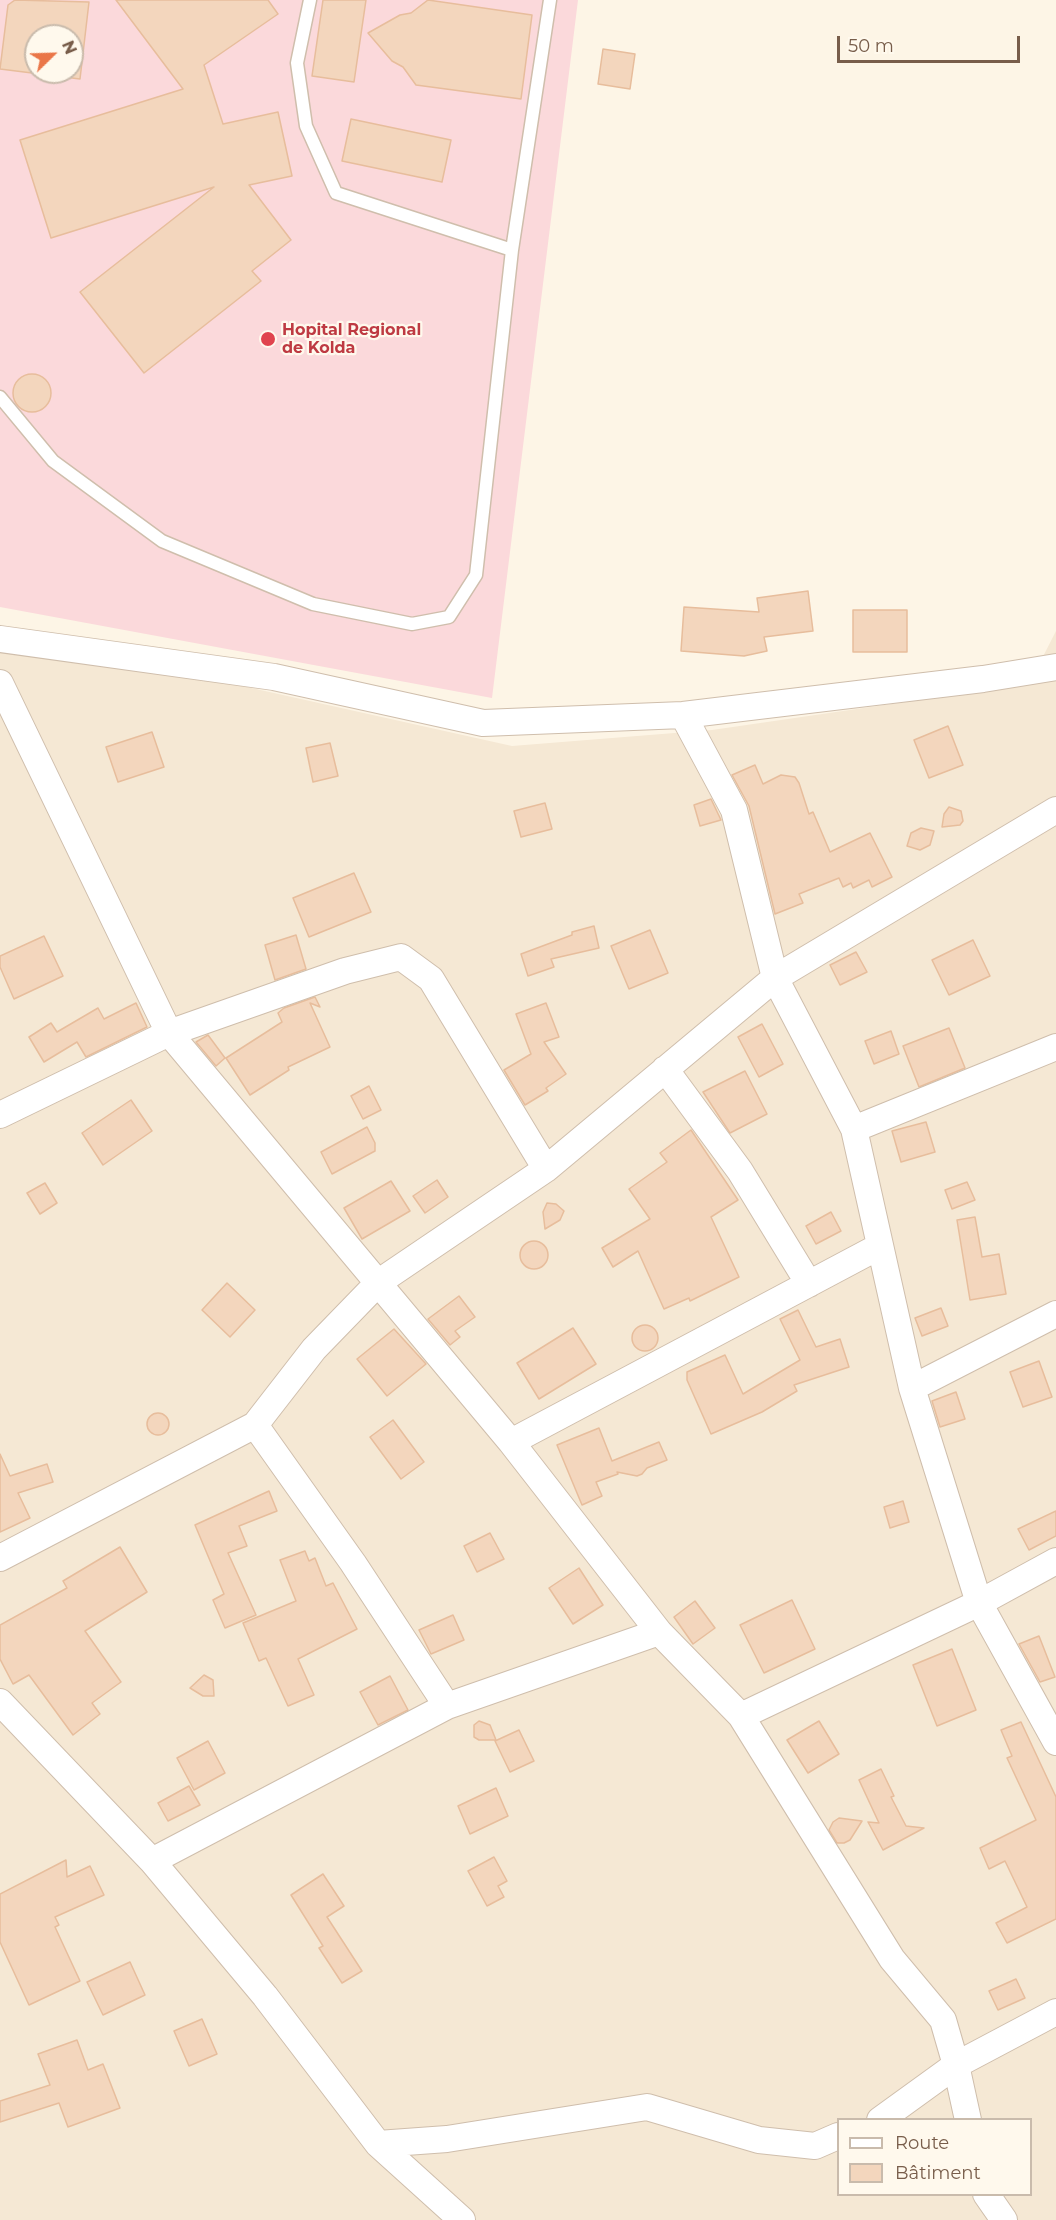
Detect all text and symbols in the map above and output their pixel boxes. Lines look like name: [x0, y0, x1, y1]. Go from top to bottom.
north arrow: [24, 24, 84, 84]
scale bar: [840, 24, 1023, 62]
text: 50 m: [848, 35, 894, 57]
text: N: [58, 38, 80, 57]
place label: Hopital Regional de Kolda: [282, 320, 421, 358]
marker: Hopital Regional de Kolda: [259, 330, 277, 348]
legend: [837, 2118, 1032, 2196]
text: Route: [895, 2132, 949, 2154]
text: Bâtiment: [895, 2162, 981, 2184]

